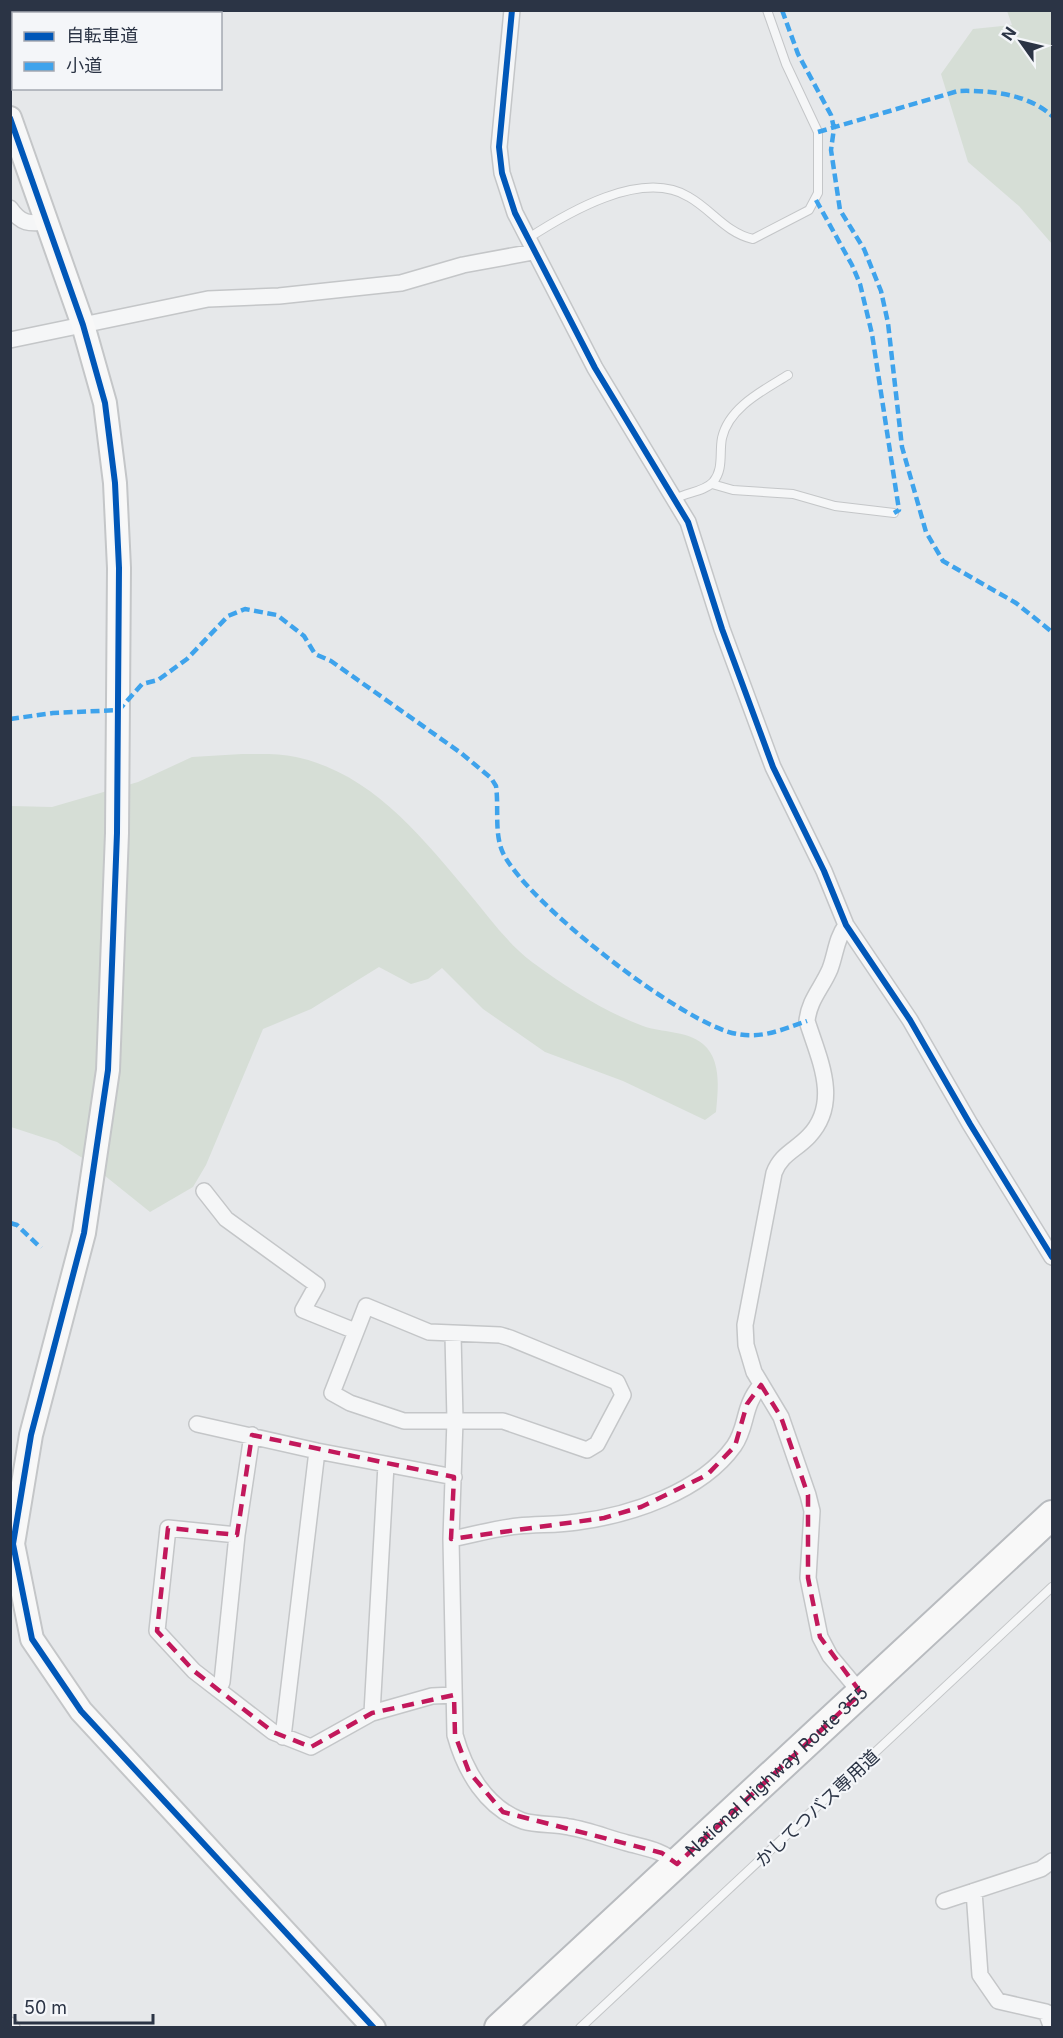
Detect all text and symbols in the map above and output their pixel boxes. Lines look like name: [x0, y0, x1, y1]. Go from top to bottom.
legend: [12, 12, 222, 90]
north arrow: [991, 12, 1051, 72]
text: N: [997, 23, 1020, 44]
text: 自転車道: [66, 25, 138, 46]
text: 小道: [66, 55, 102, 76]
street label: National Highway Route 355: [681, 1681, 872, 1861]
street label: かしてつバス専用道: [751, 1745, 883, 1871]
scale bar: [15, 1987, 153, 2025]
text: 50 m: [24, 1997, 67, 2018]

